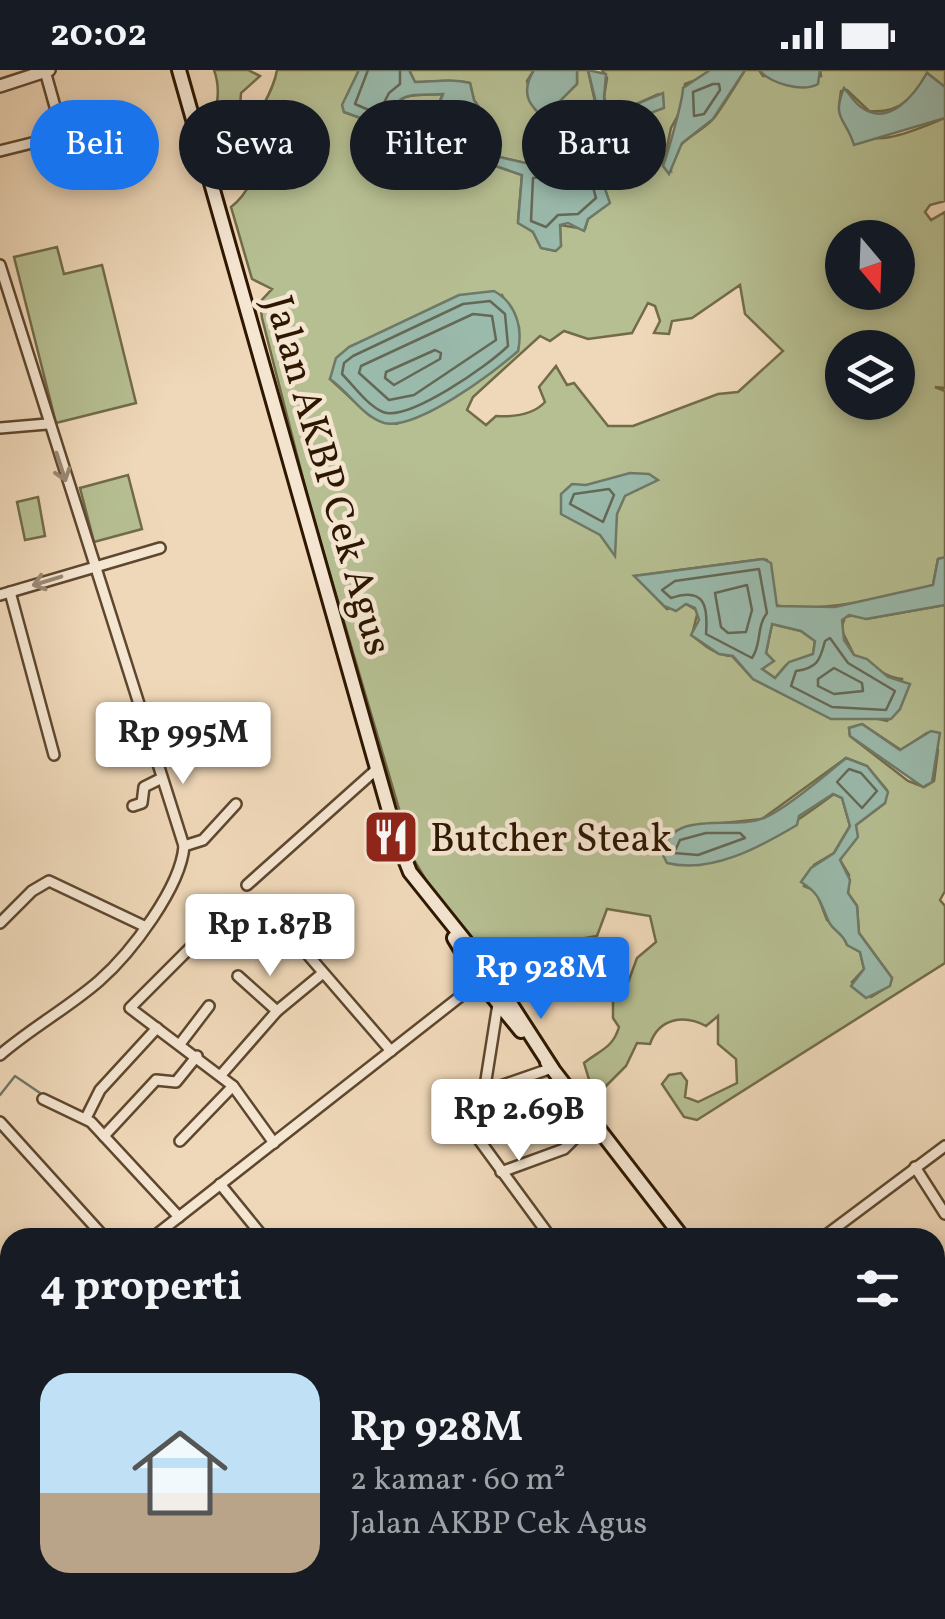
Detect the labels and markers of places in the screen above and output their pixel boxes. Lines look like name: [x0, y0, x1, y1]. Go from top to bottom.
pin: Rp 995M: [91, 702, 275, 787]
restaurant icon: Butcher Steak: [361, 807, 421, 867]
place label: Butcher Steak: [430, 813, 672, 869]
pin: Rp 1.87B: [167, 894, 373, 979]
pin: Rp 928M: [449, 937, 633, 1022]
pin: Rp 2.69B: [416, 1079, 622, 1164]

